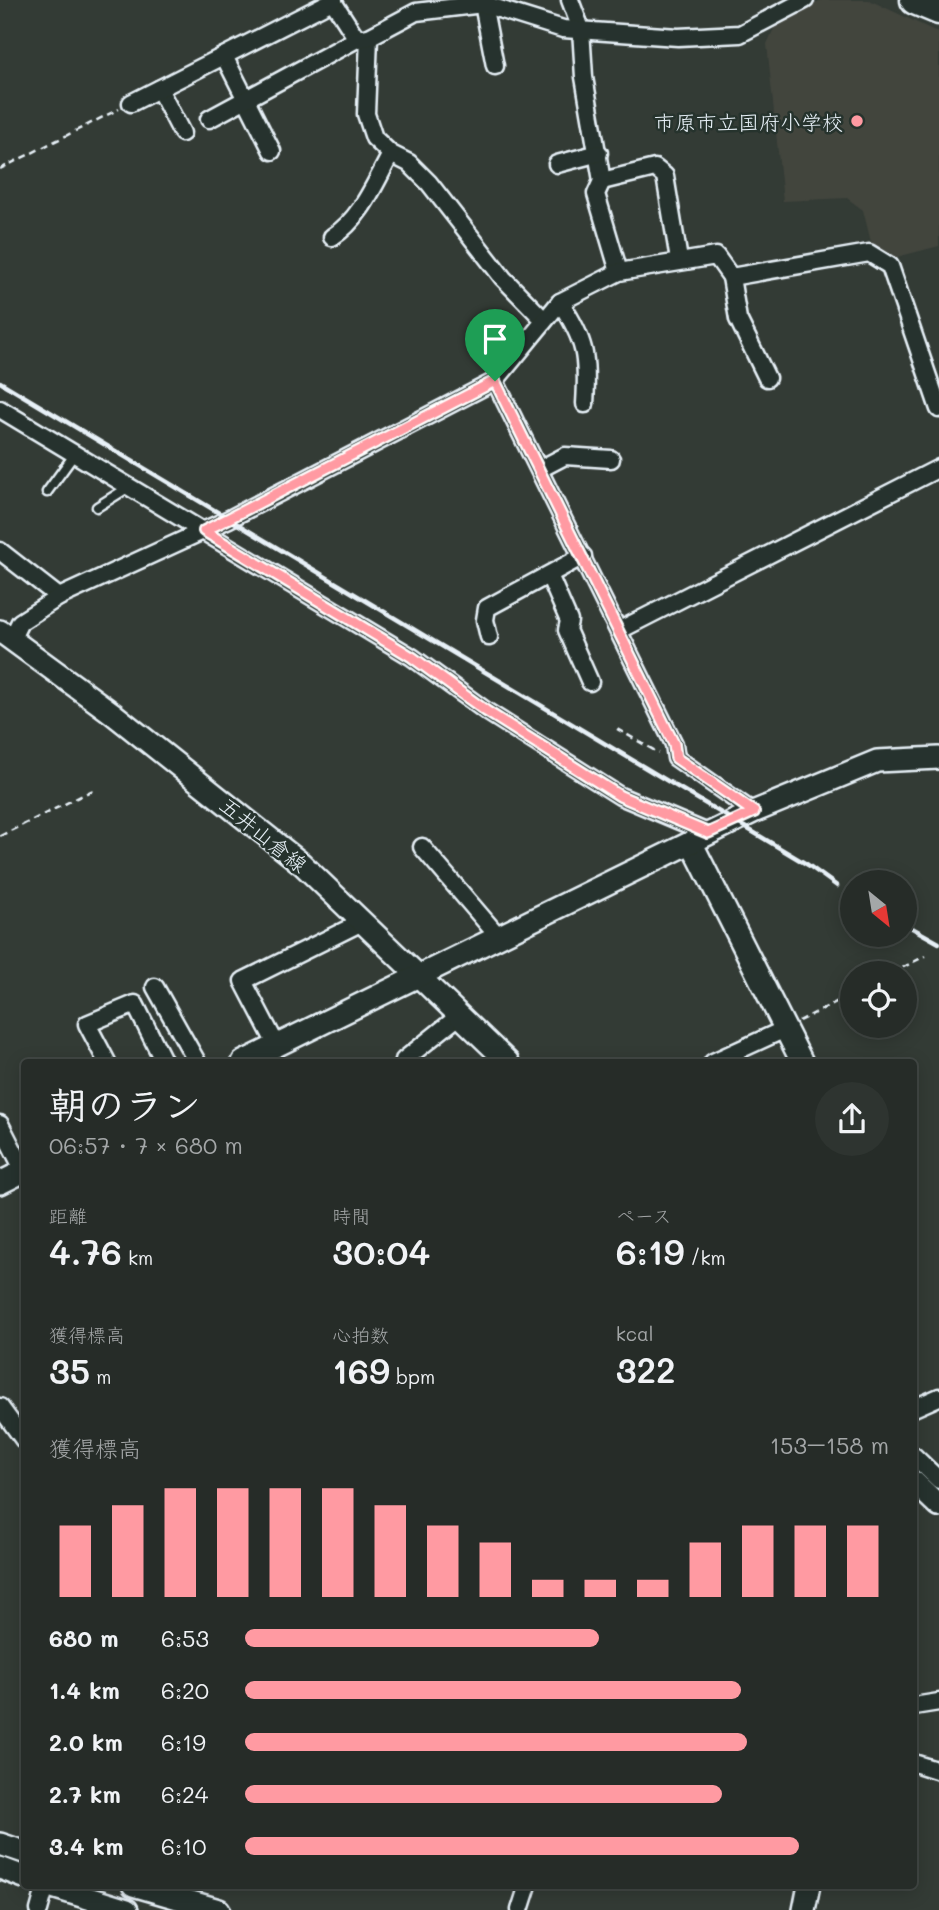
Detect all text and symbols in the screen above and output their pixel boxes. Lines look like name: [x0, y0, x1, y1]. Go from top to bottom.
place label: 市原市立国府小学校: [654, 108, 843, 135]
marker: 市原市立国府小学校: [849, 113, 865, 129]
pin: [465, 309, 525, 381]
icon: arrive: [476, 320, 514, 358]
street label: 五井山倉線: [215, 790, 313, 878]
north arrow: [840, 870, 917, 947]
map controls: [840, 870, 917, 1038]
button: locate: [840, 961, 917, 1038]
text: 朝のラン: [49, 1079, 201, 1129]
button: share: [815, 1082, 889, 1156]
text: 06:57 · 7 × 680 m: [49, 1130, 243, 1160]
text: 距離: [49, 1203, 87, 1228]
text: 時間: [332, 1203, 370, 1228]
text: ペース: [616, 1203, 672, 1228]
text: 4.76: [49, 1228, 122, 1274]
text: 30:04: [332, 1228, 430, 1274]
text: 6:19: [616, 1228, 684, 1274]
text: km: [122, 1245, 153, 1270]
text: /km: [684, 1245, 726, 1270]
text: kcal: [616, 1321, 654, 1346]
text: 獲得標高: [49, 1322, 125, 1347]
text: 心拍数: [332, 1322, 389, 1347]
text: 322: [616, 1346, 676, 1392]
text: 35: [49, 1347, 90, 1393]
text: 169: [332, 1347, 390, 1393]
text: m: [90, 1364, 112, 1389]
text: bpm: [390, 1364, 435, 1389]
text: 153–158 m: [770, 1430, 889, 1460]
text: 獲得標高: [49, 1433, 141, 1463]
text: 680 m: [49, 1623, 119, 1653]
text: 6:53: [161, 1623, 209, 1653]
text: 1.4 km: [49, 1675, 120, 1705]
text: 6:20: [161, 1675, 209, 1705]
text: 2.0 km: [49, 1727, 123, 1757]
text: 6:19: [161, 1727, 206, 1757]
text: 2.7 km: [49, 1779, 121, 1809]
text: 6:24: [161, 1779, 208, 1809]
text: 3.4 km: [49, 1831, 123, 1861]
text: 6:10: [161, 1831, 207, 1861]

